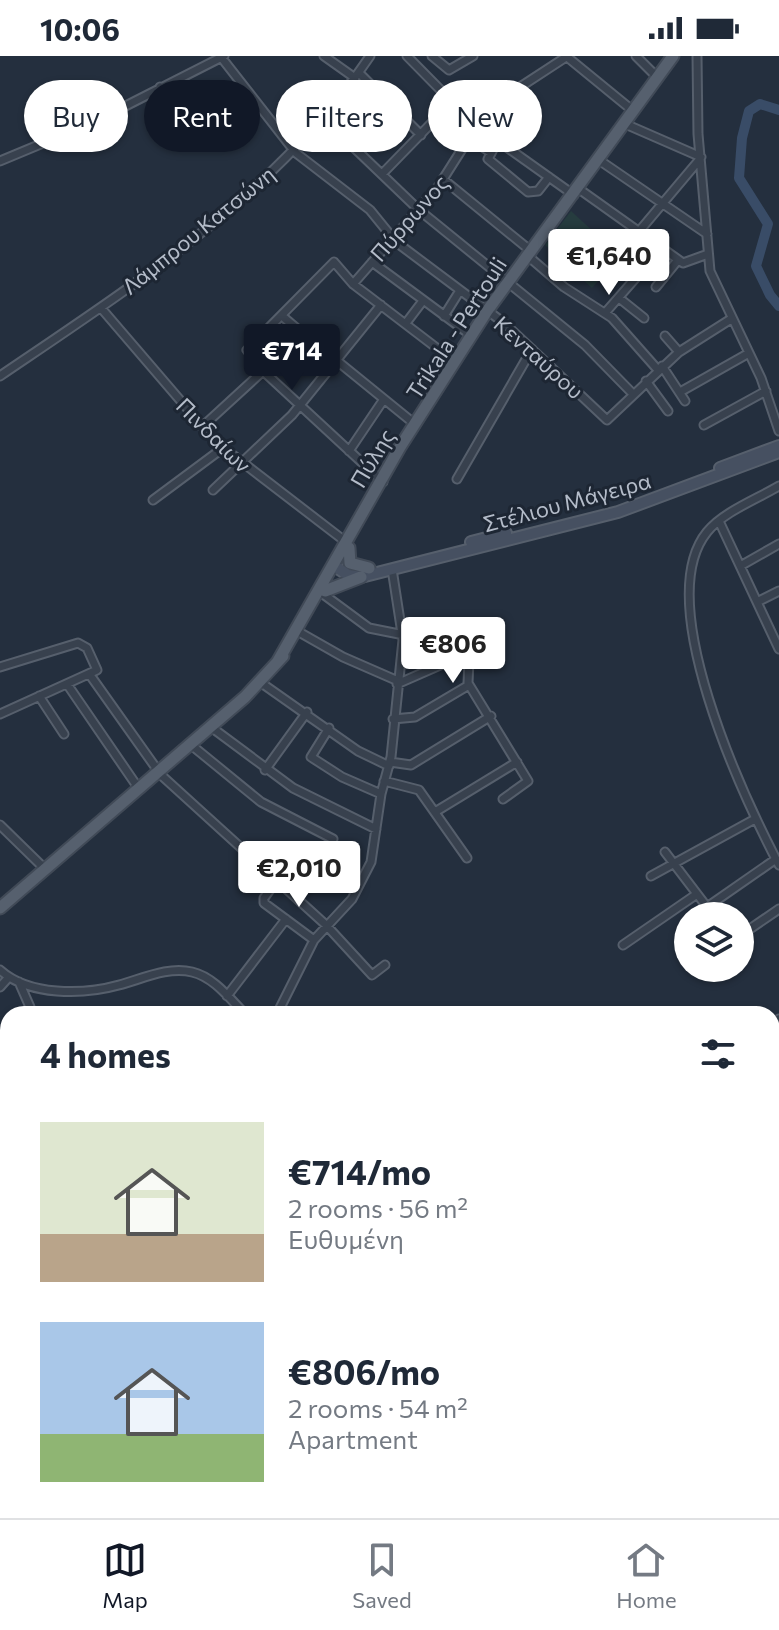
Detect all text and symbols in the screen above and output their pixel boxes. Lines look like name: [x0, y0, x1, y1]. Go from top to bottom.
text: 10:06: [40, 10, 120, 47]
chip: Buy: [24, 80, 128, 152]
chip: Rent: [144, 80, 260, 152]
chip: Filters: [276, 80, 412, 152]
chip: New: [428, 80, 542, 152]
street label: Λάμπρου Κατσώνη: [116, 160, 280, 300]
street label: Πύρρωνος: [364, 169, 454, 267]
pin: €1,640: [544, 229, 674, 297]
text: €1,640: [566, 239, 652, 270]
street label: Trikala - Pertouli: [400, 252, 512, 404]
street label: Κενταύρου: [489, 310, 589, 404]
pin: €714: [245, 324, 339, 392]
text: €714: [262, 334, 322, 365]
street label: Πινδαίων: [171, 392, 257, 478]
street label: Πύλης: [344, 424, 400, 492]
street label: Στέλιου Μάγειρα: [480, 467, 654, 537]
pin: €806: [406, 617, 500, 685]
text: €806: [419, 627, 487, 658]
pin: €2,010: [234, 841, 364, 909]
text: €2,010: [256, 851, 342, 882]
map controls: [674, 902, 754, 982]
button: layers: [674, 902, 754, 982]
icon: filters: [696, 1032, 740, 1076]
text: 4 homes: [40, 1033, 171, 1075]
text: €714/mo: [288, 1150, 431, 1192]
icon: home: [104, 1154, 200, 1250]
text: 2 rooms · 56 m²: [288, 1192, 468, 1223]
text: Ευθυμένη: [288, 1223, 404, 1254]
text: €806/mo: [288, 1350, 440, 1392]
icon: home: [104, 1354, 200, 1450]
text: 2 rooms · 54 m²: [288, 1392, 468, 1423]
text: Apartment: [288, 1423, 418, 1454]
tab: Map: [102, 1538, 148, 1613]
tab: Saved: [352, 1538, 412, 1613]
tab: Home: [616, 1538, 677, 1613]

